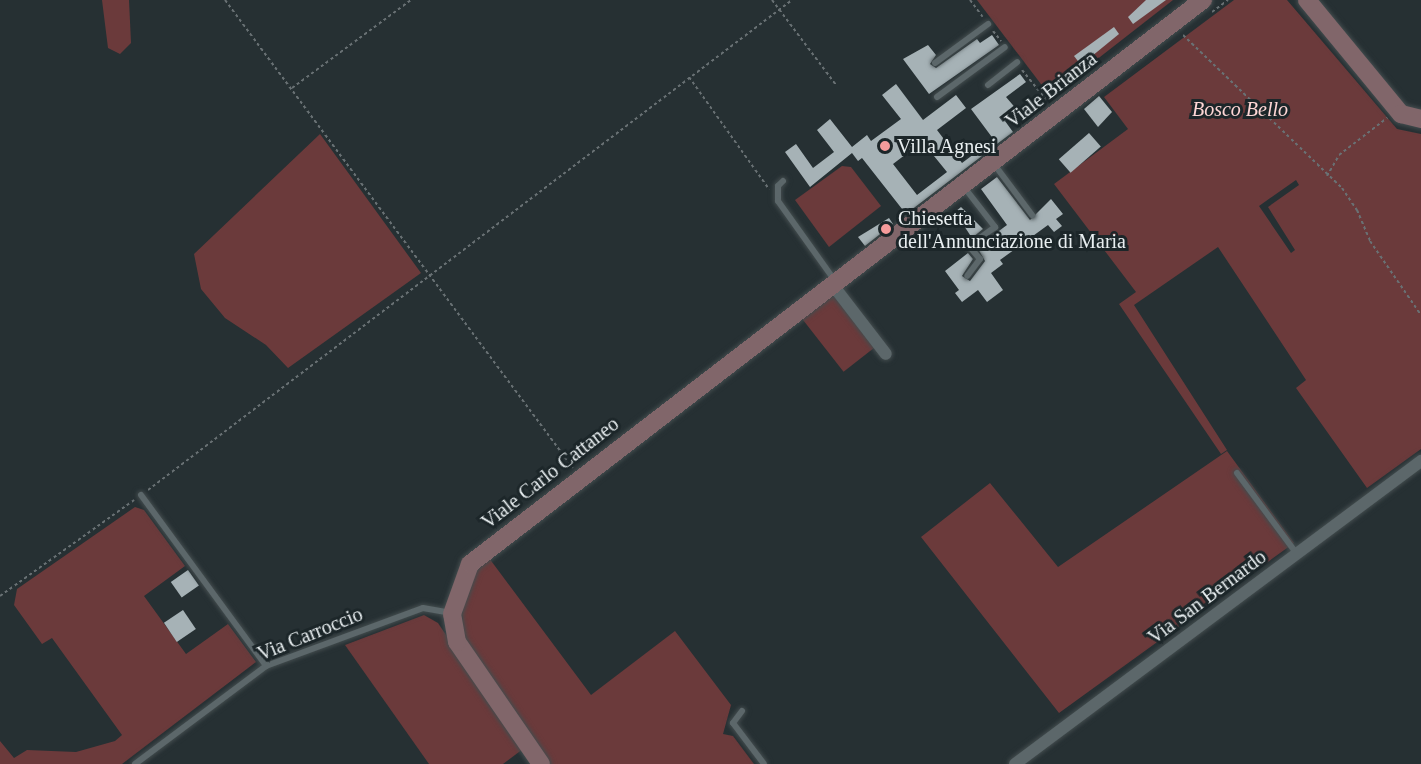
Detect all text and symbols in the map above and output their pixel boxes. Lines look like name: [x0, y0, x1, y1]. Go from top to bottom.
street label: Viale Brianza: [1001, 47, 1101, 133]
park label: Bosco Bello: [1192, 97, 1288, 121]
place label: Villa Agnesi: [897, 134, 997, 158]
marker: Villa Agnesi: [878, 139, 892, 153]
place label: Chiesetta dell'Annunciazione di Maria: [898, 206, 1126, 253]
marker: Chiesetta dell'Annunciazione di Maria: [879, 222, 893, 236]
street label: Viale Carlo Cattaneo: [477, 412, 623, 534]
street label: Via San Bernardo: [1143, 545, 1271, 649]
street label: Via Carroccio: [254, 602, 366, 666]

